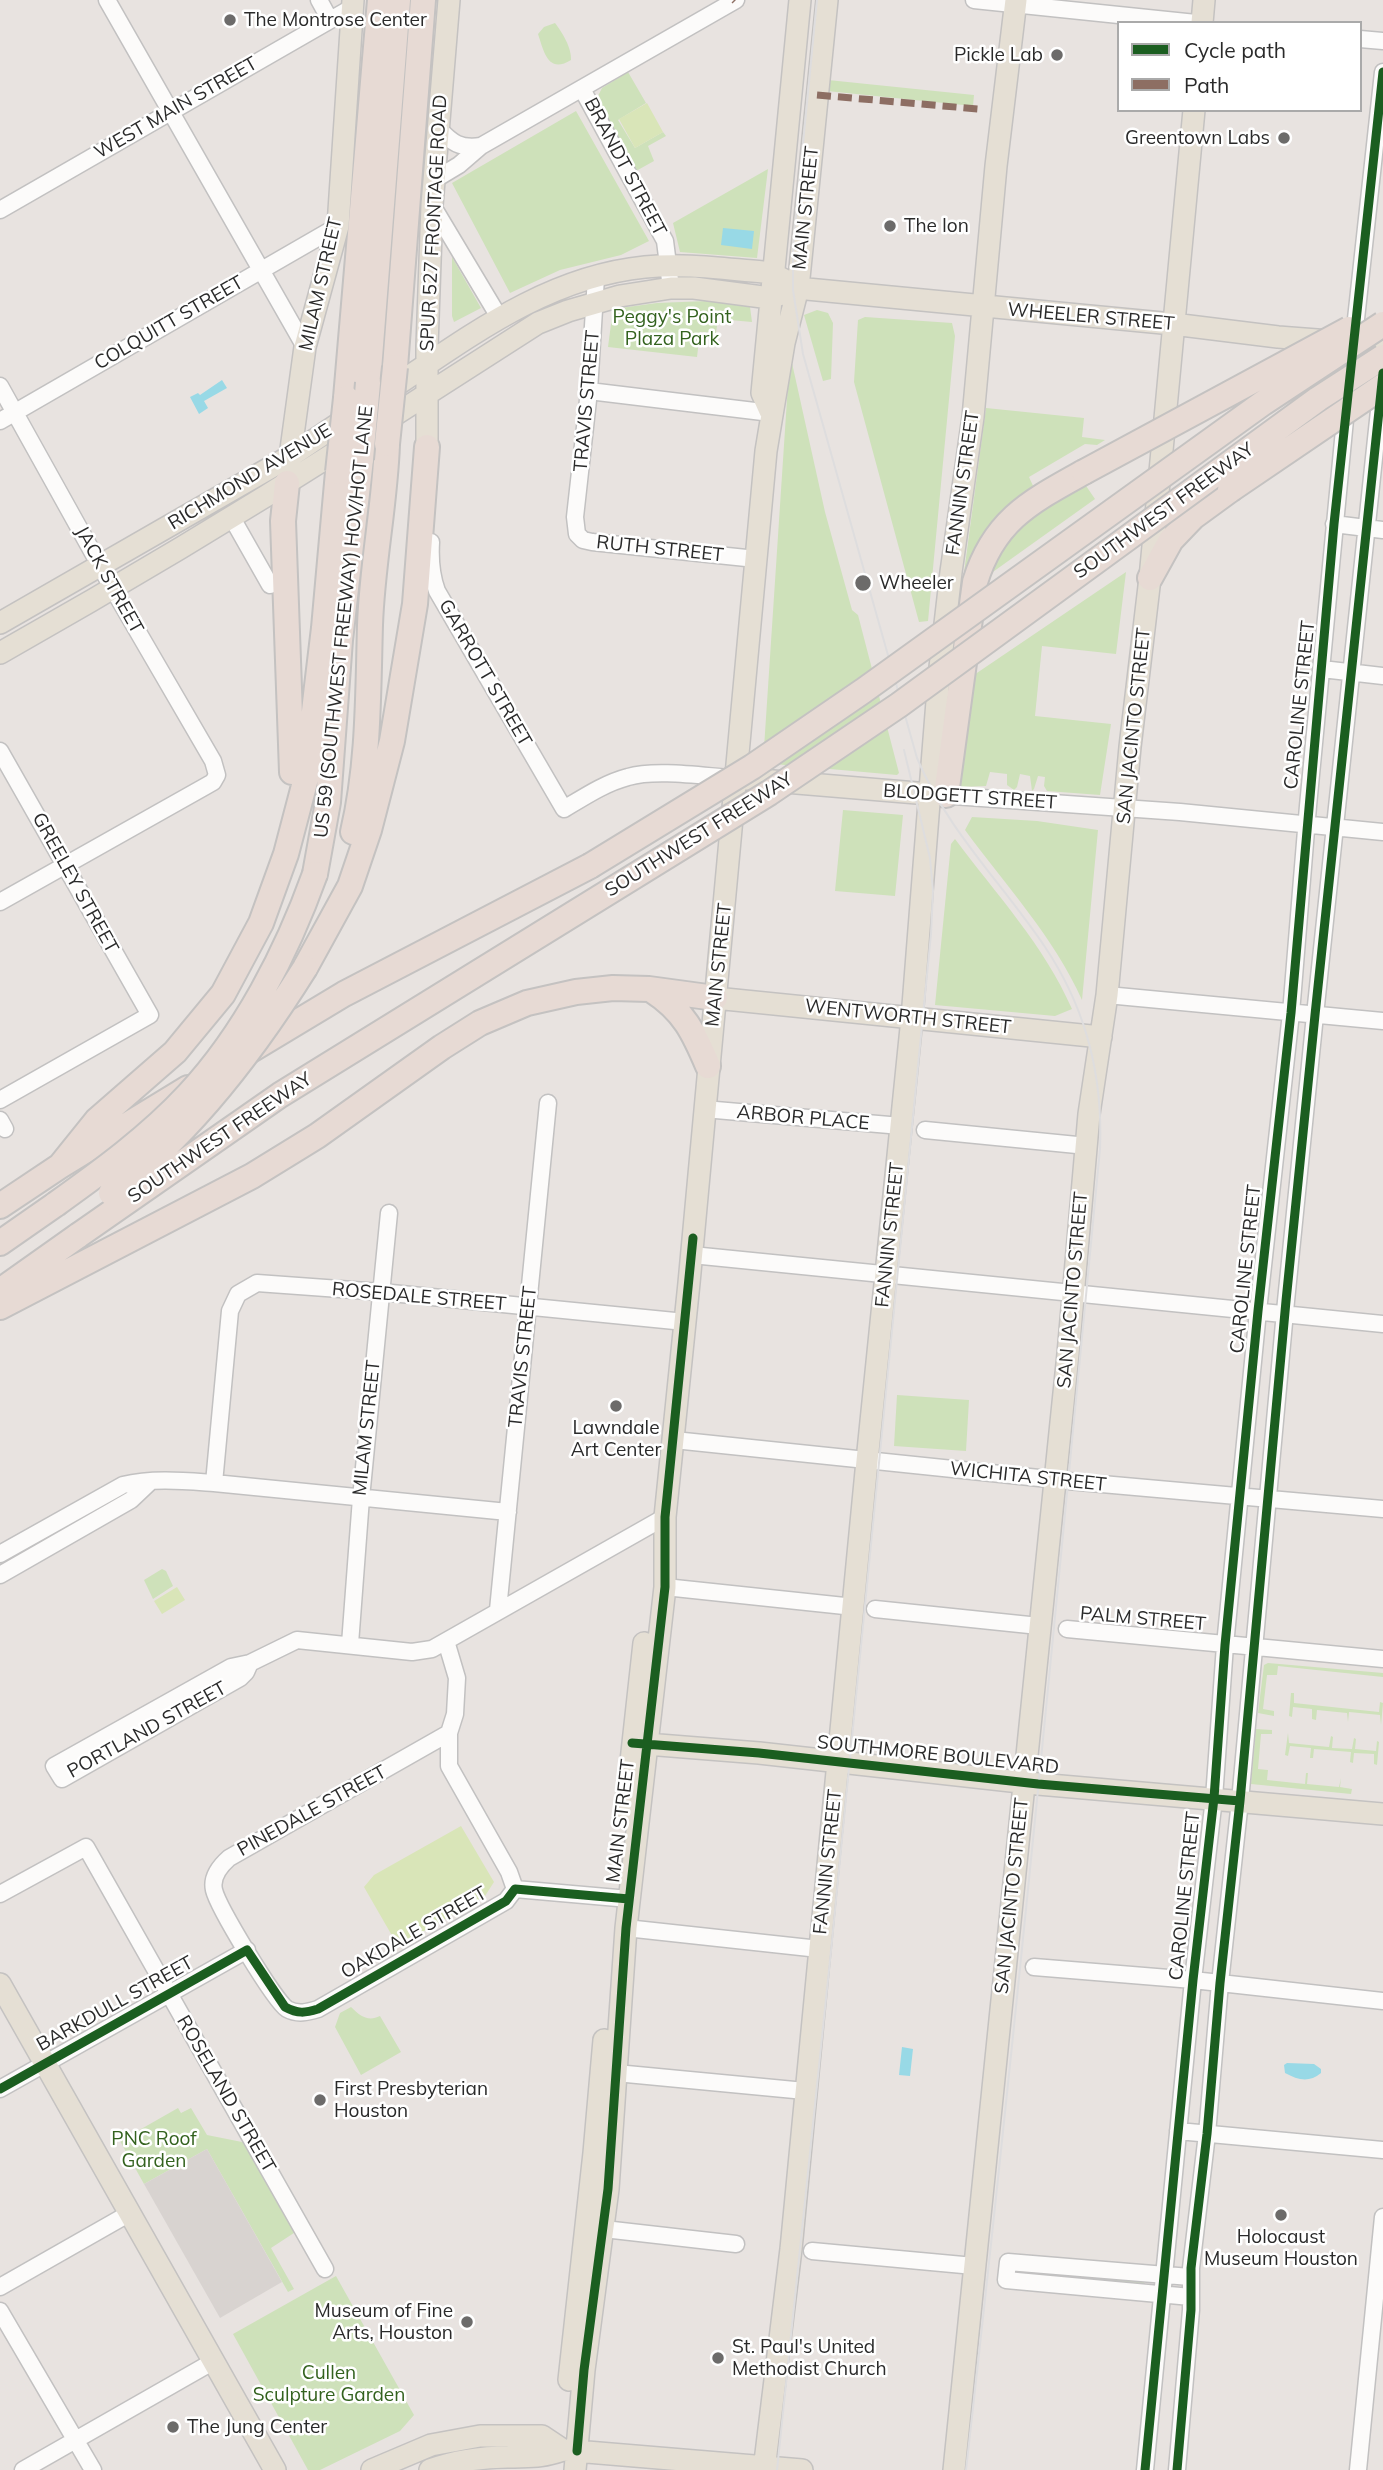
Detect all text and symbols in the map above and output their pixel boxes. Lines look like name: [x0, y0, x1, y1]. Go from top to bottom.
place label: The Montrose Center: [244, 9, 427, 31]
marker: The Montrose Center: [222, 12, 238, 28]
legend: [1117, 21, 1362, 112]
text: Cycle path: [1184, 37, 1286, 63]
place label: Pickle Lab: [954, 44, 1043, 66]
marker: Pickle Lab: [1049, 47, 1065, 63]
street label: WEST MAIN STREET: [91, 52, 261, 164]
text: Path: [1184, 72, 1229, 98]
street label: SPUR 527 FRONTAGE ROAD: [416, 94, 452, 352]
street label: BRANDT STREET: [579, 94, 671, 240]
place label: Greentown Labs: [1125, 127, 1270, 149]
marker: Greentown Labs: [1276, 130, 1292, 146]
street label: MAIN STREET: [788, 145, 824, 271]
street label: MILAM STREET: [295, 215, 347, 353]
place label: The Ion: [904, 215, 969, 237]
marker: The Ion: [882, 218, 898, 234]
street label: COLQUITT STREET: [90, 271, 248, 375]
street label: WHEELER STREET: [1007, 298, 1175, 336]
park label: Peggy's Point Plaza Park: [613, 306, 731, 350]
street label: TRAVIS STREET: [569, 329, 605, 473]
street label: US 59 (SOUTHWEST FREEWAY) HOV/HOT LANE: [310, 405, 378, 839]
street label: FANNIN STREET: [942, 409, 984, 557]
street label: RICHMOND AVENUE: [164, 419, 336, 535]
street label: SOUTHWEST FREEWAY: [1070, 438, 1258, 584]
street label: JACK STREET: [70, 522, 148, 638]
street label: RUTH STREET: [595, 531, 725, 567]
place label: Wheeler: [879, 572, 954, 594]
marker: Wheeler: [853, 573, 873, 593]
street label: GARROTT STREET: [434, 596, 536, 750]
street label: CAROLINE STREET: [1280, 619, 1320, 791]
street label: SAN JACINTO STREET: [1112, 627, 1156, 825]
street label: SOUTHWEST FREEWAY: [601, 768, 797, 902]
street label: BLODGETT STREET: [882, 780, 1058, 814]
street label: GREELEY STREET: [27, 809, 123, 957]
street label: MAIN STREET: [701, 902, 737, 1028]
street label: WENTWORTH STREET: [804, 995, 1012, 1039]
street label: SOUTHWEST FREEWAY: [124, 1068, 316, 1208]
street label: ARBOR PLACE: [736, 1101, 870, 1135]
street label: FANNIN STREET: [871, 1161, 909, 1309]
street label: CAROLINE STREET: [1226, 1183, 1266, 1355]
street label: SAN JACINTO STREET: [1053, 1191, 1093, 1389]
street label: ROSEDALE STREET: [331, 1278, 507, 1316]
street label: TRAVIS STREET: [504, 1285, 542, 1429]
street label: MILAM STREET: [349, 1359, 385, 1497]
marker: Lawndale Art Center: [608, 1398, 624, 1414]
place label: Lawndale Art Center: [571, 1417, 661, 1461]
street label: WICHITA STREET: [949, 1457, 1107, 1497]
street label: PALM STREET: [1079, 1602, 1207, 1636]
street label: PORTLAND STREET: [64, 1677, 230, 1783]
street label: SOUTHMORE BOULEVARD: [816, 1731, 1060, 1779]
street label: MAIN STREET: [602, 1758, 640, 1884]
street label: PINEDALE STREET: [234, 1761, 390, 1861]
street label: FANNIN STREET: [809, 1788, 847, 1936]
street label: SAN JACINTO STREET: [990, 1797, 1034, 1995]
street label: CAROLINE STREET: [1165, 1810, 1205, 1982]
street label: OAKDALE STREET: [337, 1882, 491, 1984]
street label: BARKDULL STREET: [33, 1952, 197, 2056]
street label: ROSELAND STREET: [172, 2011, 280, 2177]
place label: First Presbyterian Houston: [334, 2078, 488, 2122]
marker: First Presbyterian Houston: [312, 2092, 328, 2108]
park label: PNC Roof Garden: [111, 2128, 197, 2172]
marker: Holocaust Museum Houston: [1273, 2207, 1289, 2223]
place label: Holocaust Museum Houston: [1204, 2226, 1358, 2270]
place label: Museum of Fine Arts, Houston: [315, 2300, 453, 2344]
marker: Museum of Fine Arts, Houston: [459, 2314, 475, 2330]
place label: St. Paul's United Methodist Church: [732, 2336, 887, 2380]
marker: St. Paul's United Methodist Church: [710, 2350, 726, 2366]
park label: Cullen Sculpture Garden: [253, 2362, 405, 2406]
place label: The Jung Center: [187, 2416, 327, 2438]
marker: The Jung Center: [165, 2419, 181, 2435]

